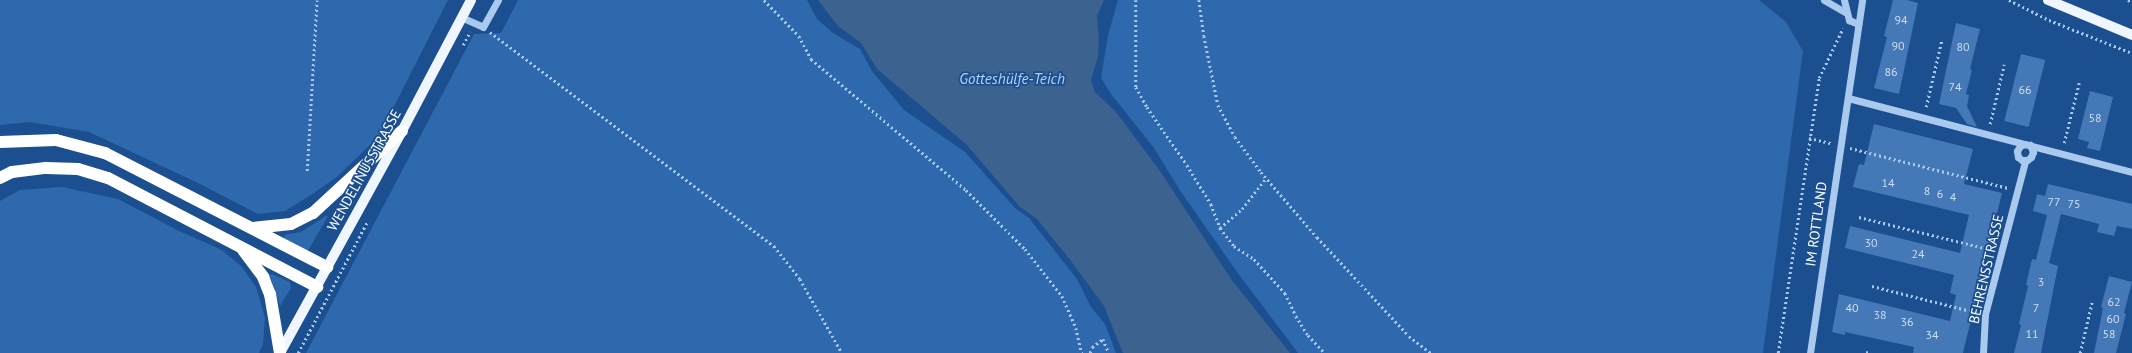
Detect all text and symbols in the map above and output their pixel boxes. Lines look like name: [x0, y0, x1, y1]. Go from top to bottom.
house number: 94: [1894, 13, 1908, 27]
house number: 90: [1891, 39, 1905, 53]
house number: 80: [1956, 40, 1970, 54]
house number: 86: [1884, 65, 1898, 79]
water label: Gotteshülfe-Teich: [959, 70, 1065, 88]
house number: 74: [1948, 80, 1962, 94]
house number: 66: [2018, 83, 2032, 97]
street label: WENDELINUSSTRASSE: [324, 106, 404, 234]
house number: 58: [2088, 111, 2102, 125]
house number: 14: [1881, 176, 1895, 190]
street label: IM ROTTLAND: [1802, 181, 1830, 267]
house number: 8: [1924, 184, 1930, 198]
house number: 6: [1937, 187, 1943, 201]
house number: 4: [1950, 190, 1956, 204]
house number: 77: [2047, 195, 2061, 209]
house number: 75: [2067, 197, 2081, 211]
street label: BEHRENSSTRASSE: [1965, 213, 2007, 325]
house number: 30: [1864, 236, 1878, 250]
house number: 24: [1911, 247, 1925, 261]
house number: 3: [2038, 275, 2044, 289]
house number: 62: [2107, 295, 2121, 309]
house number: 40: [1845, 301, 1859, 315]
house number: 7: [2033, 301, 2039, 315]
house number: 38: [1873, 308, 1887, 322]
house number: 60: [2106, 312, 2120, 326]
house number: 36: [1900, 315, 1914, 329]
house number: 11: [2025, 327, 2039, 341]
house number: 58: [2102, 327, 2116, 341]
house number: 34: [1925, 328, 1939, 342]

